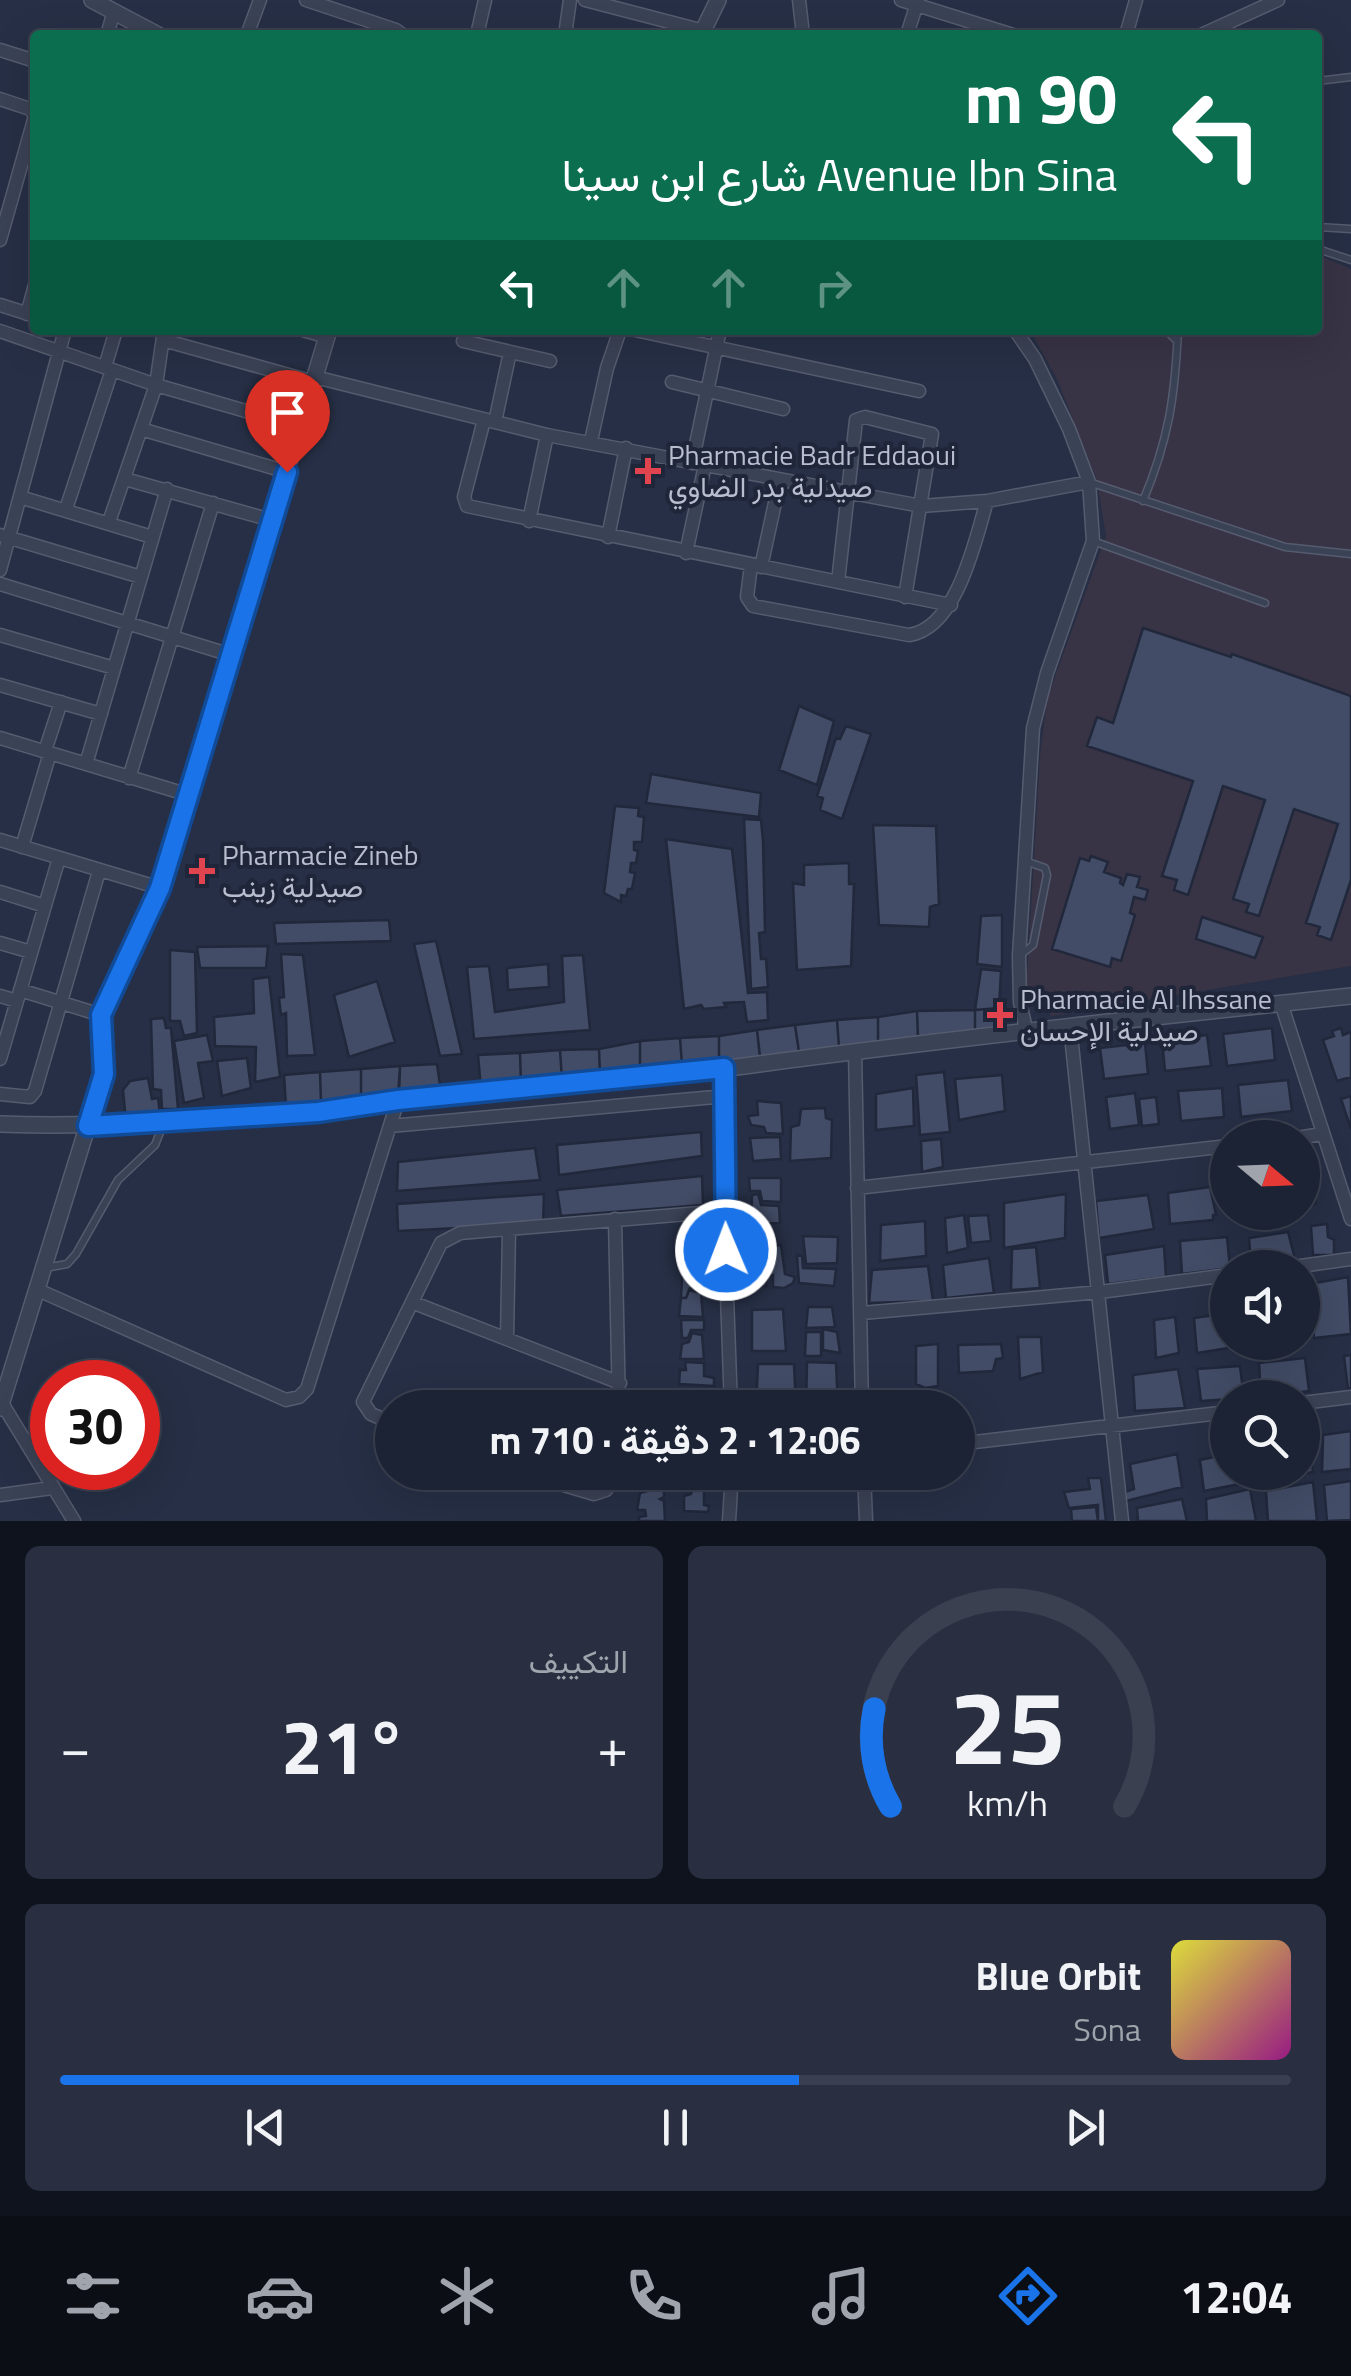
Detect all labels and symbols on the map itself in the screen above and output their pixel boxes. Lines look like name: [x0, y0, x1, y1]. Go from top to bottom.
pin: [245, 370, 330, 473]
place label: Pharmacie Badr Eddaoui صيدلية بدر الضاوي: [668, 433, 956, 510]
marker: Pharmacie Badr Eddaoui صيدلية بدر الضاوي: [637, 460, 659, 482]
place label: Pharmacie Zineb صيدلية زينب: [222, 833, 418, 908]
marker: Pharmacie Zineb صيدلية زينب: [191, 860, 213, 882]
place label: Pharmacie Al Ihssane صيدلية الإحسان: [1020, 977, 1272, 1052]
marker: Pharmacie Al Ihssane صيدلية الإحسان: [989, 1004, 1011, 1026]
north arrow: [1210, 1120, 1320, 1230]
position arrow: [674, 1198, 778, 1302]
speed limit sign: 30: [30, 1360, 160, 1490]

